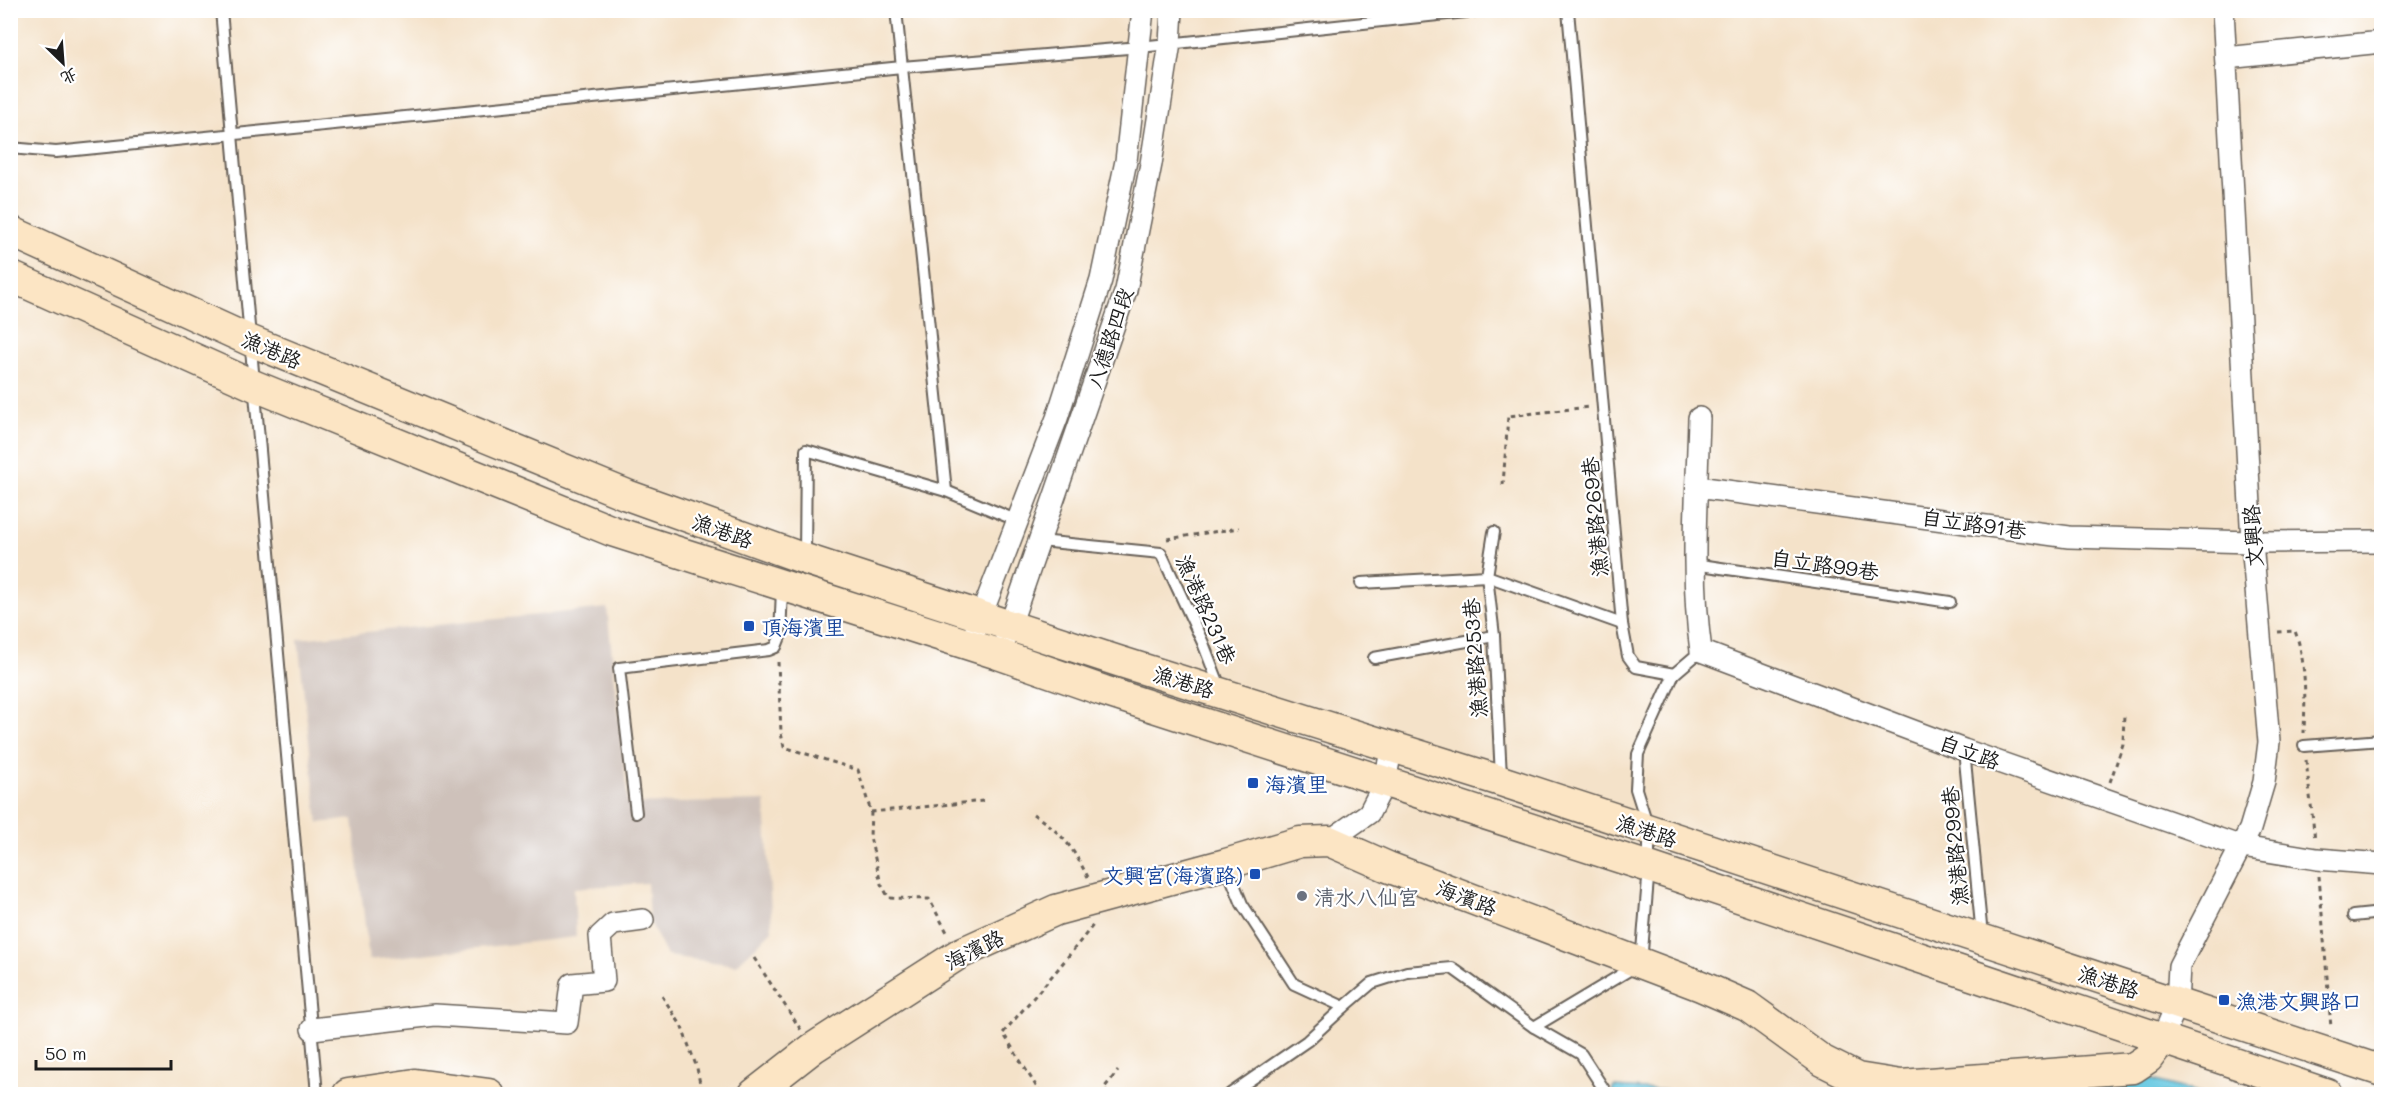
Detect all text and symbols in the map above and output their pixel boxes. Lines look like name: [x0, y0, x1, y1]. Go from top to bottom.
north arrow: [33, 33, 93, 93]
text: 北: [58, 64, 81, 90]
street label: 八德路四段: [1080, 284, 1138, 392]
street label: 漁港路: [238, 324, 306, 374]
street label: 漁港路269巷: [1575, 456, 1613, 578]
street label: 自立路91巷: [1920, 502, 2028, 544]
street label: 文興路: [2236, 504, 2268, 568]
street label: 漁港路: [689, 507, 757, 553]
street label: 自立路99巷: [1769, 543, 1881, 585]
street label: 漁港路231巷: [1171, 550, 1243, 668]
street label: 漁港路253巷: [1456, 597, 1492, 719]
place label: 頂海濱里: [761, 613, 845, 640]
marker: 頂海濱里: [742, 619, 756, 633]
street label: 漁港路: [1150, 659, 1218, 703]
street label: 自立路: [1936, 728, 2004, 774]
place label: 海濱里: [1265, 770, 1328, 797]
marker: 海濱里: [1246, 776, 1260, 790]
street label: 漁港路299巷: [1935, 785, 1973, 907]
street label: 漁港路: [1613, 807, 1681, 853]
place label: 文興宮(海濱路): [1103, 861, 1243, 888]
marker: 文興宮(海濱路): [1248, 867, 1262, 881]
street label: 海濱路: [1433, 873, 1501, 921]
place label: 清水八仙宮: [1314, 883, 1419, 910]
marker: 清水八仙宮: [1295, 889, 1309, 903]
street label: 海濱路: [940, 923, 1008, 975]
street label: 漁港路: [2075, 958, 2143, 1004]
place label: 漁港文興路口: [2236, 987, 2362, 1014]
marker: 漁港文興路口: [2217, 993, 2231, 1007]
scale bar: [36, 1033, 171, 1071]
text: 50 m: [45, 1041, 87, 1065]

